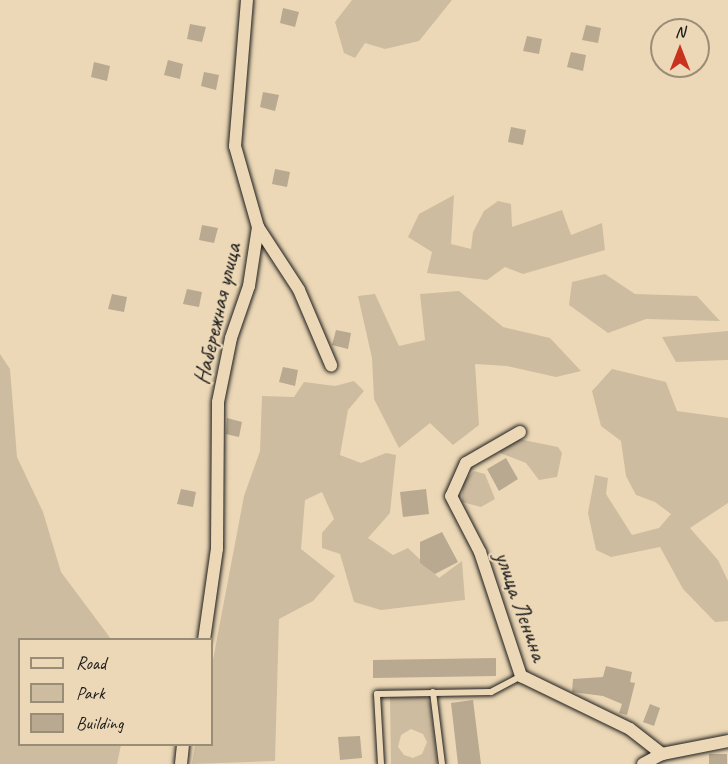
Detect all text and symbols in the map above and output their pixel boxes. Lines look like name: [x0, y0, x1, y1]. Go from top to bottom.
north arrow: [650, 18, 710, 78]
text: N: [675, 22, 685, 42]
street label: Набережная улица: [186, 239, 248, 389]
street label: улица Ленина: [488, 548, 554, 664]
legend: [18, 638, 213, 746]
text: Road: [76, 652, 106, 674]
text: Park: [76, 682, 105, 704]
text: Building: [76, 712, 123, 734]

